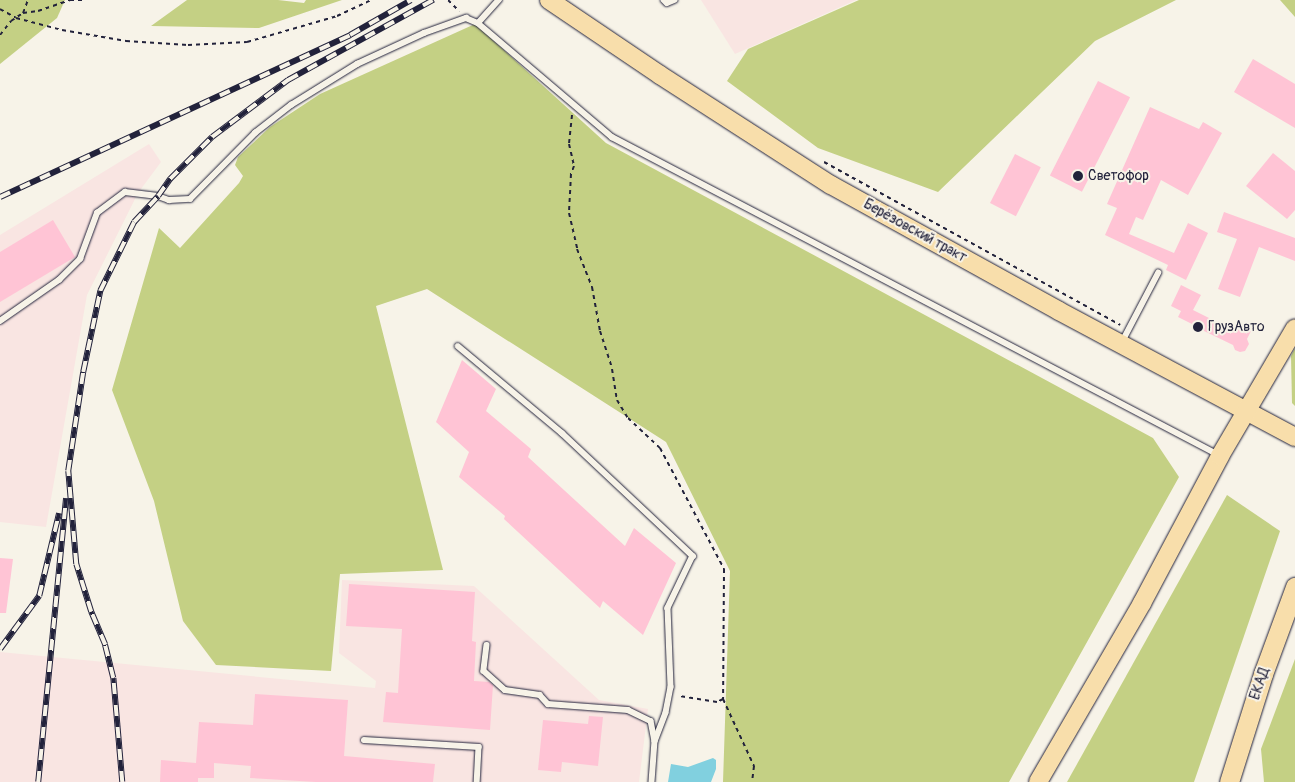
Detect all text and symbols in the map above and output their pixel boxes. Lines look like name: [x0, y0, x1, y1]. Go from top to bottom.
place label: Светофор: [1088, 168, 1149, 184]
marker: Светофор: [1072, 170, 1084, 182]
street label: Берёзовский тракт: [860, 196, 970, 266]
place label: ГрузАвто: [1208, 319, 1265, 335]
marker: ГрузАвто: [1192, 321, 1204, 333]
street label: ЕКАД: [1247, 666, 1273, 702]

